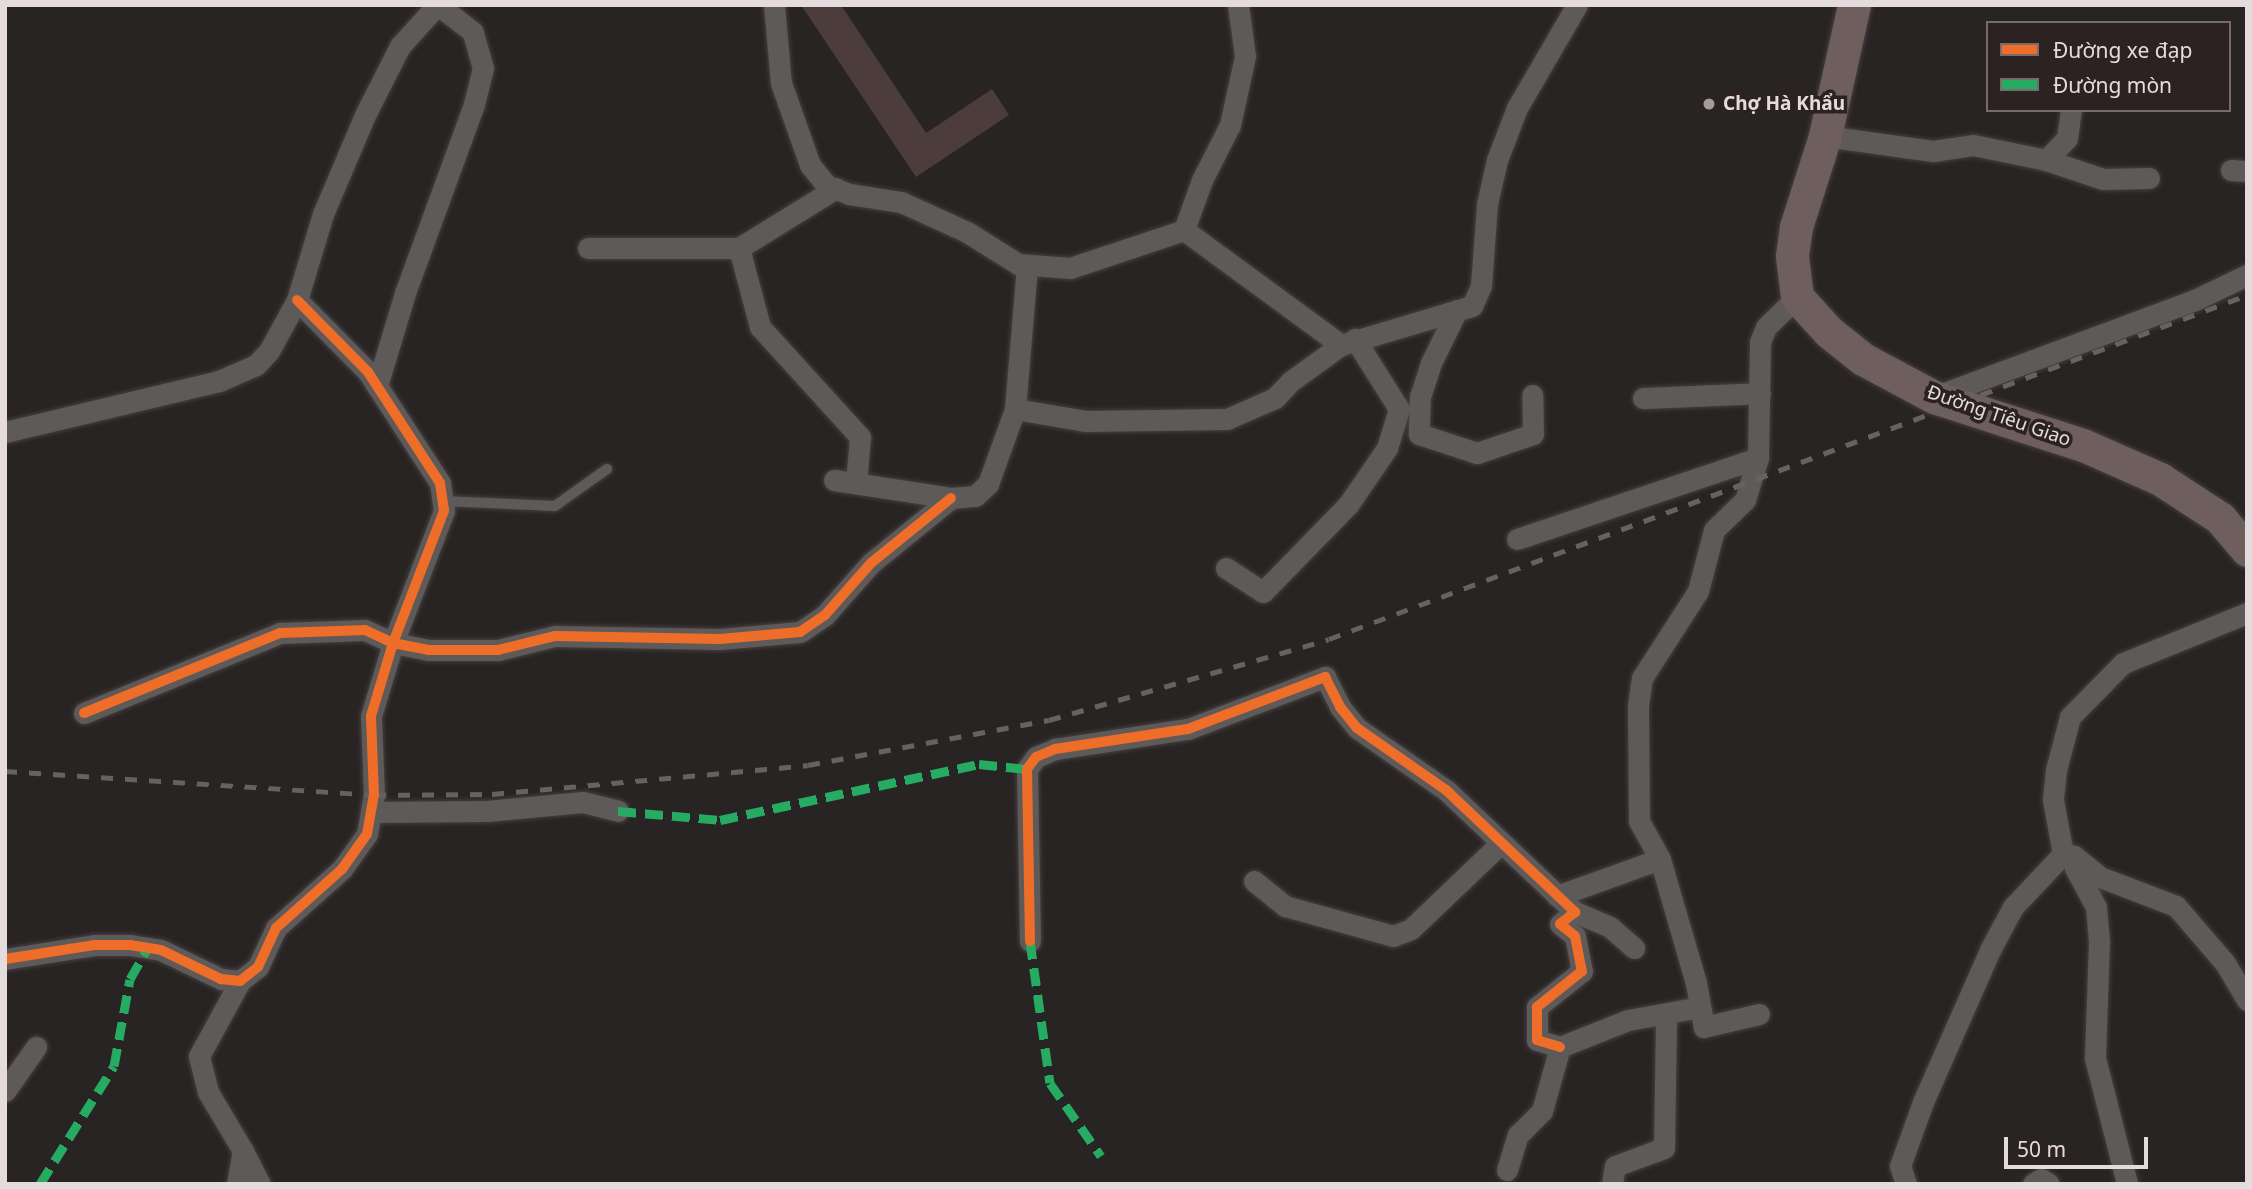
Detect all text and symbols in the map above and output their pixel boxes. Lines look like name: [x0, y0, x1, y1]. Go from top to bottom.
legend: [1986, 21, 2231, 112]
text: Đường xe đạp: [2053, 36, 2192, 64]
text: Đường mòn: [2053, 71, 2172, 99]
place label: Chợ Hà Khẩu: [1723, 93, 1845, 115]
marker: Chợ Hà Khẩu: [1701, 96, 1717, 112]
street label: Đường Tiêu Giao: [1924, 381, 2074, 451]
scale bar: [2007, 1122, 2150, 1166]
text: 50 m: [2017, 1135, 2066, 1163]

